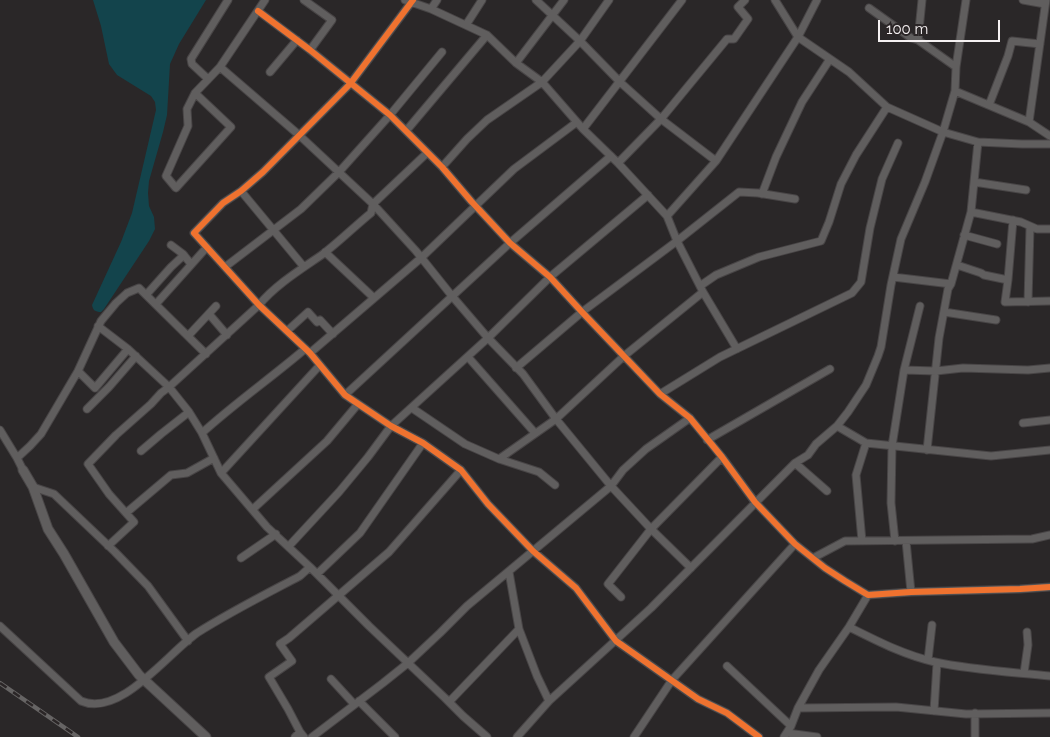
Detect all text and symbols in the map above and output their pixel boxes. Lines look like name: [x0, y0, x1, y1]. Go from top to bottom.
scale bar: [880, 10, 1002, 42]
text: 100 m: [886, 20, 928, 38]

